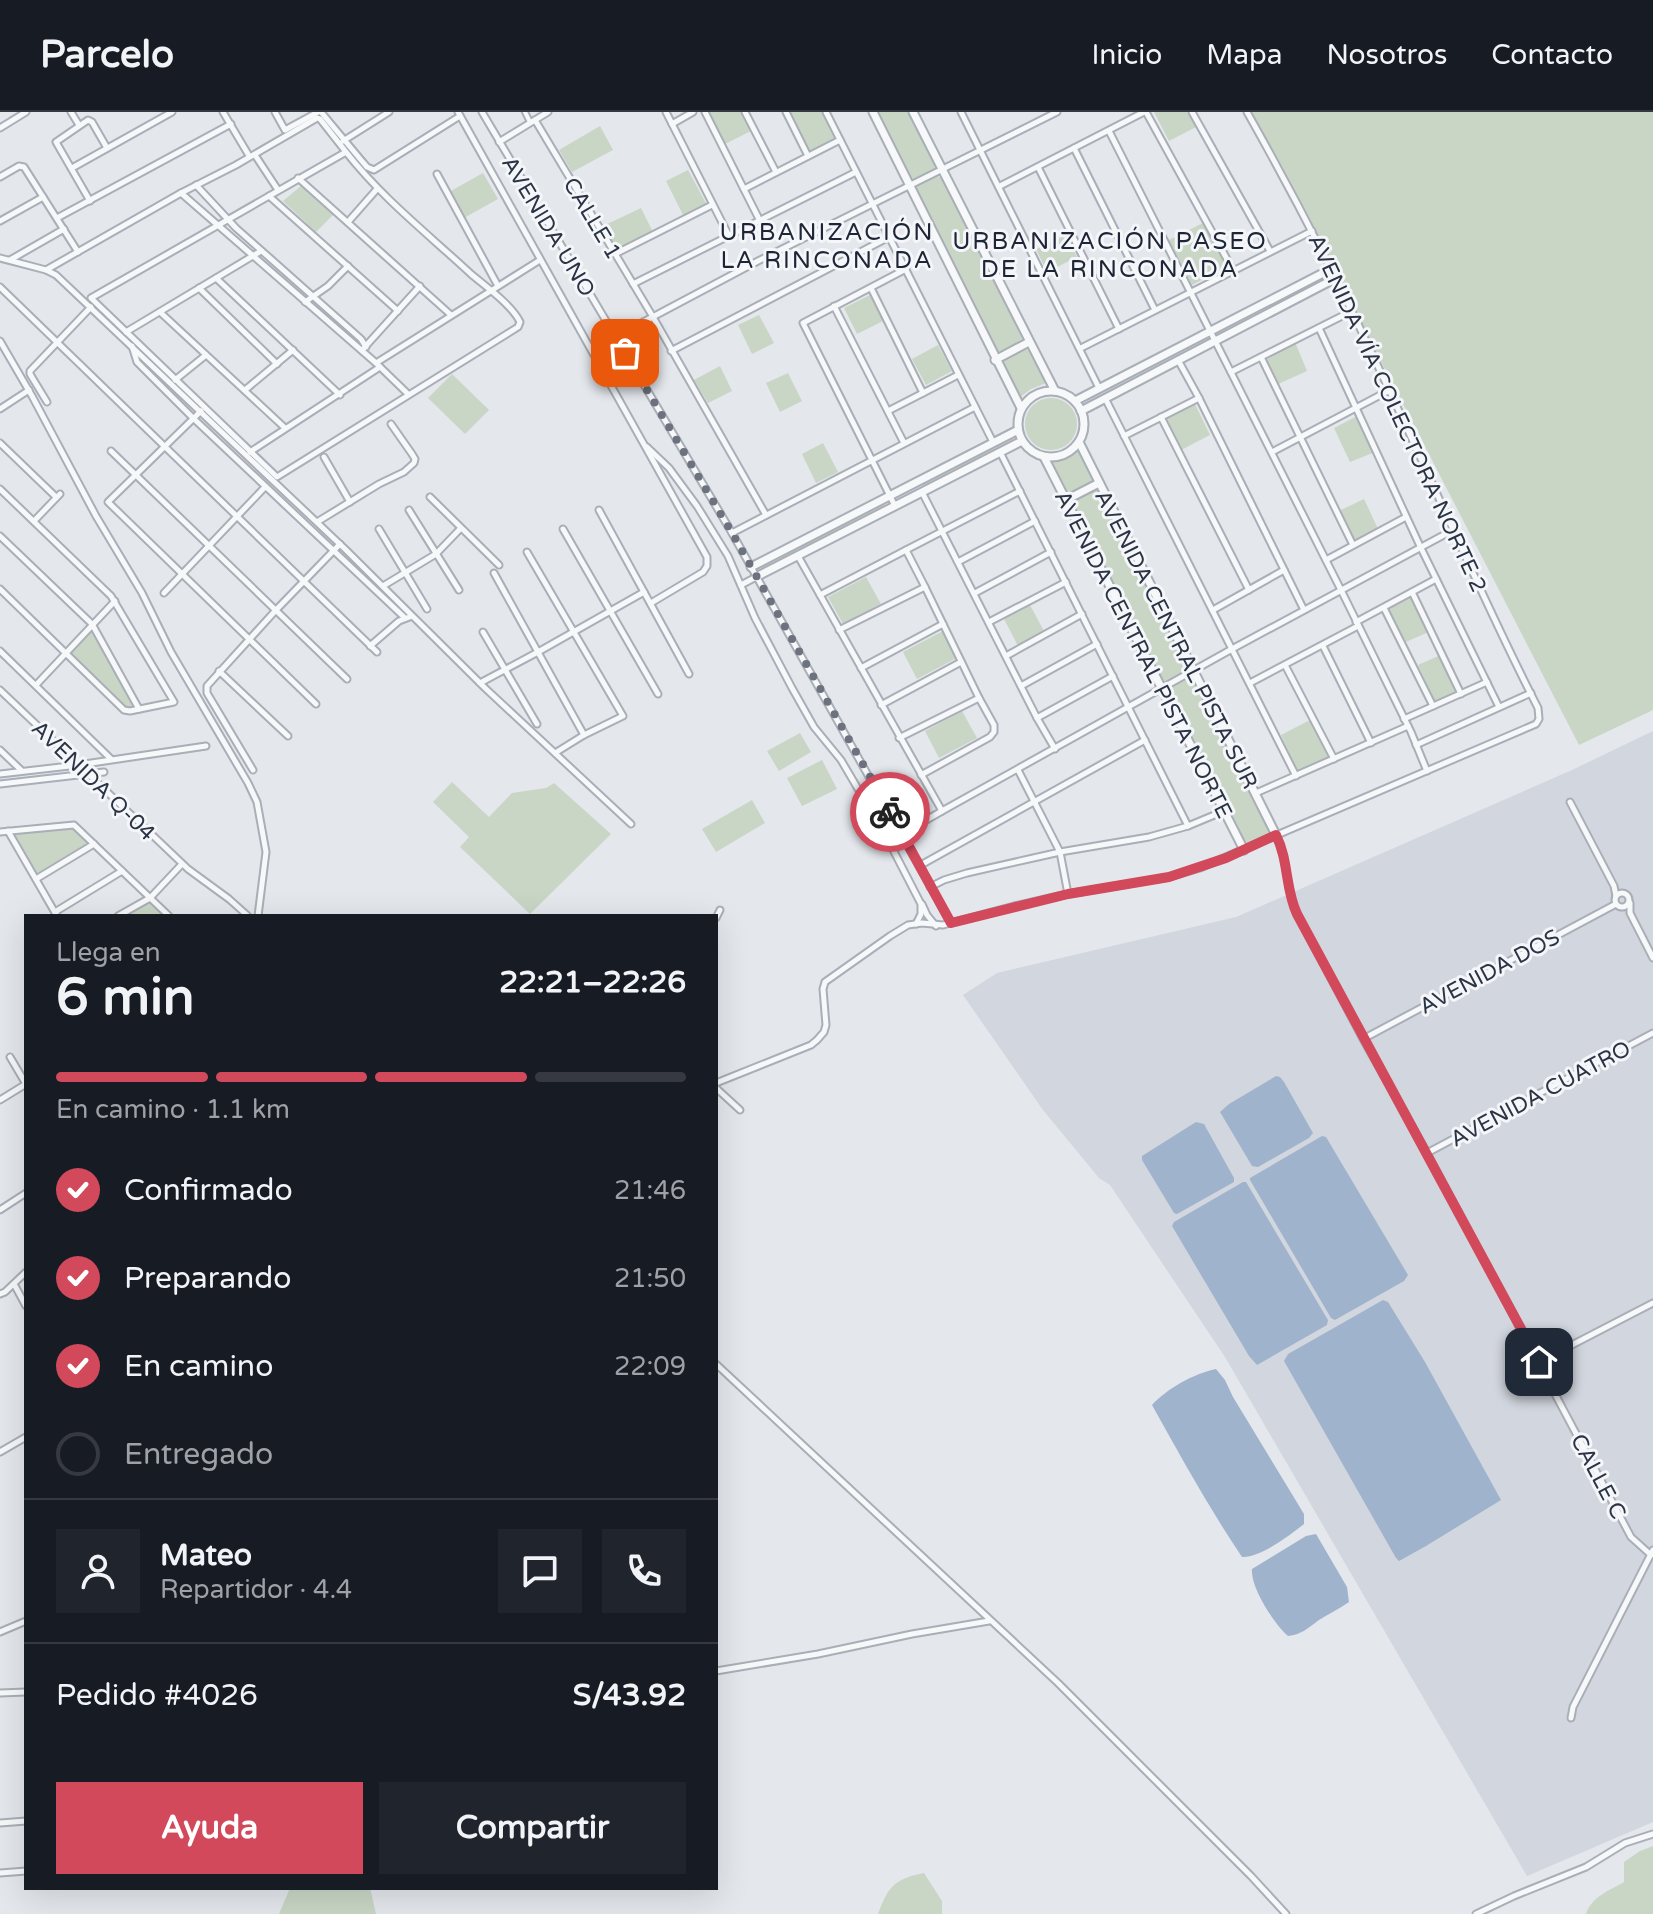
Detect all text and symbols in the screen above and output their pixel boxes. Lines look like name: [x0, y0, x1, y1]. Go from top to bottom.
text: Parcelo: [40, 32, 174, 78]
text: Inicio: [1092, 38, 1162, 72]
text: Mapa: [1206, 38, 1282, 72]
text: Nosotros: [1326, 38, 1447, 72]
text: Contacto: [1491, 38, 1613, 72]
street label: AVENIDA UNO: [496, 152, 600, 301]
street label: CALLE 1: [558, 173, 627, 264]
district label: URBANIZACIÓN LA RINCONADA: [719, 217, 935, 275]
district label: URBANIZACIÓN PASEO DE LA RINCONADA: [952, 226, 1268, 284]
street label: AVENIDA VÍA COLECTORA NORTE 2: [1302, 230, 1493, 597]
pin: [591, 319, 659, 387]
icon: bag: [603, 331, 647, 375]
street label: AVENIDA CENTRAL PISTA NORTE: [1049, 486, 1237, 823]
street label: AVENIDA CENTRAL PISTA SUR: [1089, 486, 1263, 793]
street label: AVENIDA Q-04: [26, 715, 161, 846]
courier: [850, 772, 930, 852]
icon: bike: [868, 790, 912, 834]
street label: AVENIDA DOS: [1415, 924, 1564, 1020]
text: Llega en: [56, 937, 161, 968]
text: 22:21–22:26: [499, 964, 686, 1001]
text: 6 min: [56, 966, 195, 1029]
street label: AVENIDA CUATRO: [1446, 1035, 1635, 1152]
text: En camino · 1.1 km: [56, 1094, 290, 1125]
icon: check: [56, 1168, 100, 1212]
text: Confirmado: [124, 1172, 293, 1209]
text: 21:46: [614, 1175, 686, 1206]
icon: check: [56, 1256, 100, 1300]
text: Preparando: [124, 1260, 292, 1297]
text: 21:50: [614, 1263, 686, 1294]
pin: [1505, 1328, 1573, 1396]
icon: home: [1517, 1340, 1561, 1384]
icon: check: [56, 1344, 100, 1388]
text: En camino: [124, 1348, 273, 1385]
text: 22:09: [614, 1351, 686, 1382]
street label: CALLE C: [1565, 1430, 1631, 1523]
text: Entregado: [124, 1436, 273, 1473]
button: person: [56, 1529, 140, 1613]
button: chat: [498, 1529, 582, 1613]
button: phone: [602, 1529, 686, 1613]
text: Mateo: [160, 1537, 252, 1574]
text: Repartidor · 4.4: [160, 1574, 352, 1605]
text: Pedido #4026: [56, 1677, 258, 1714]
text: S/43.92: [573, 1677, 686, 1714]
button: Ayuda: [56, 1782, 363, 1874]
button: Compartir: [379, 1782, 686, 1874]

